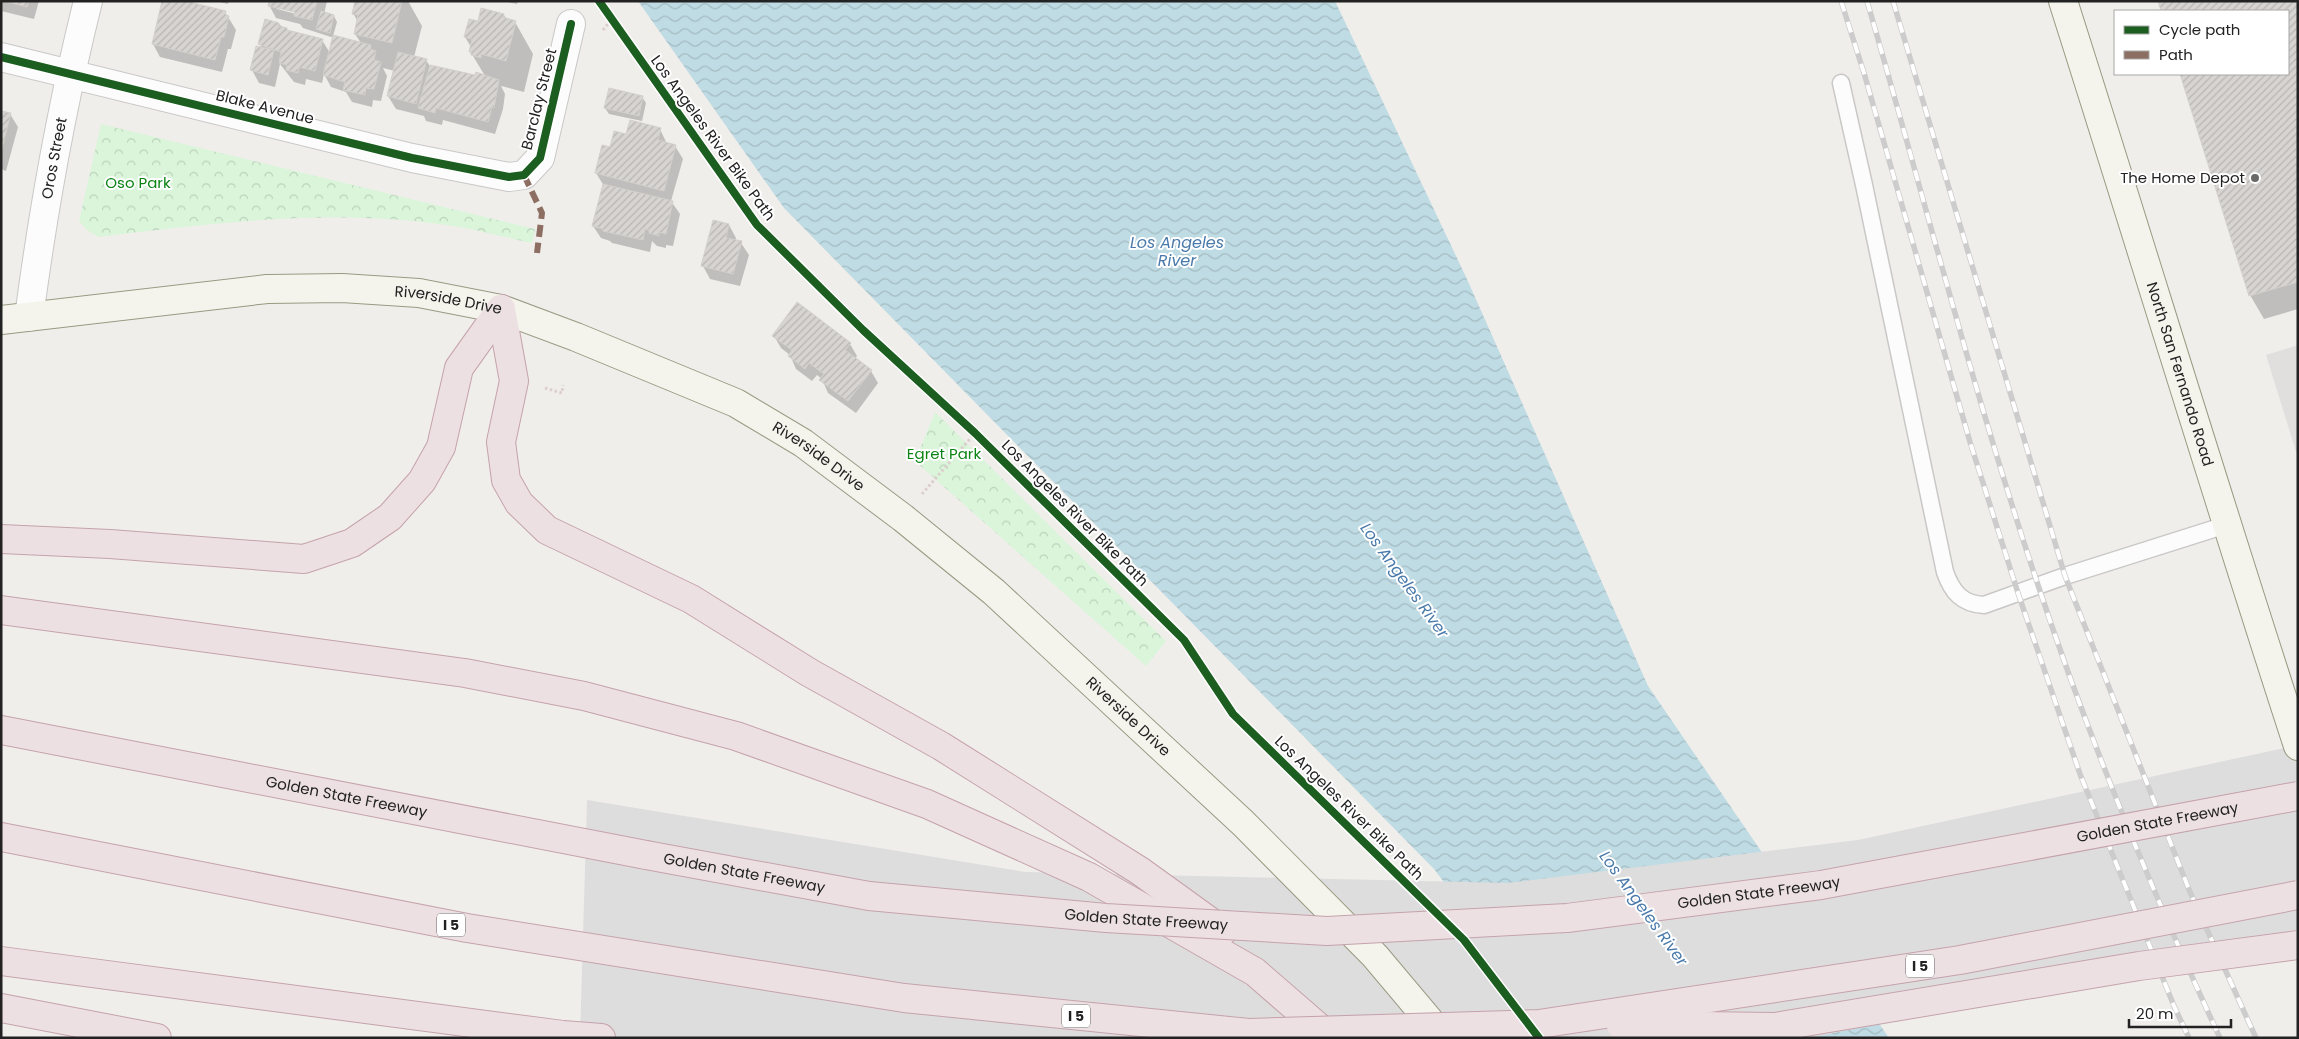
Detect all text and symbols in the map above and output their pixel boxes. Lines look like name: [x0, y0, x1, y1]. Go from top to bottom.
legend: [2114, 10, 2289, 75]
text: Cycle path: [2159, 19, 2240, 40]
text: Path: [2159, 44, 2193, 65]
street label: Barclay Street: [516, 46, 561, 152]
street label: Los Angeles River Bike Path: [646, 51, 781, 225]
street label: Blake Avenue: [214, 84, 316, 129]
street label: Oros Street: [36, 115, 72, 200]
place label: The Home Depot: [2120, 167, 2245, 188]
park label: Oso Park: [105, 172, 171, 193]
marker: The Home Depot: [2249, 172, 2261, 184]
water label: Los Angeles River: [1130, 231, 1224, 272]
street label: North San Fernando Road: [2142, 279, 2219, 469]
street label: Riverside Drive: [394, 280, 504, 319]
street label: Riverside Drive: [769, 416, 869, 496]
street label: Los Angeles River Bike Path: [997, 435, 1153, 591]
park label: Egret Park: [907, 443, 981, 464]
water label: Los Angeles River: [1355, 518, 1455, 644]
street label: Riverside Drive: [1081, 671, 1176, 761]
street label: Los Angeles River Bike Path: [1270, 731, 1429, 885]
street label: Golden State Freeway: [264, 771, 430, 822]
street label: Golden State Freeway: [2075, 796, 2241, 847]
water label: Los Angeles River: [1594, 846, 1694, 972]
street label: Golden State Freeway: [662, 847, 828, 898]
street label: Golden State Freeway: [1676, 871, 1842, 914]
street label: Golden State Freeway: [1064, 903, 1229, 935]
road number: I 5: [437, 914, 465, 936]
road number: I 5: [1906, 954, 1934, 978]
scale bar: [2129, 996, 2232, 1028]
text: 20 m: [2136, 1003, 2174, 1024]
road number: I 5: [1062, 1004, 1090, 1028]

